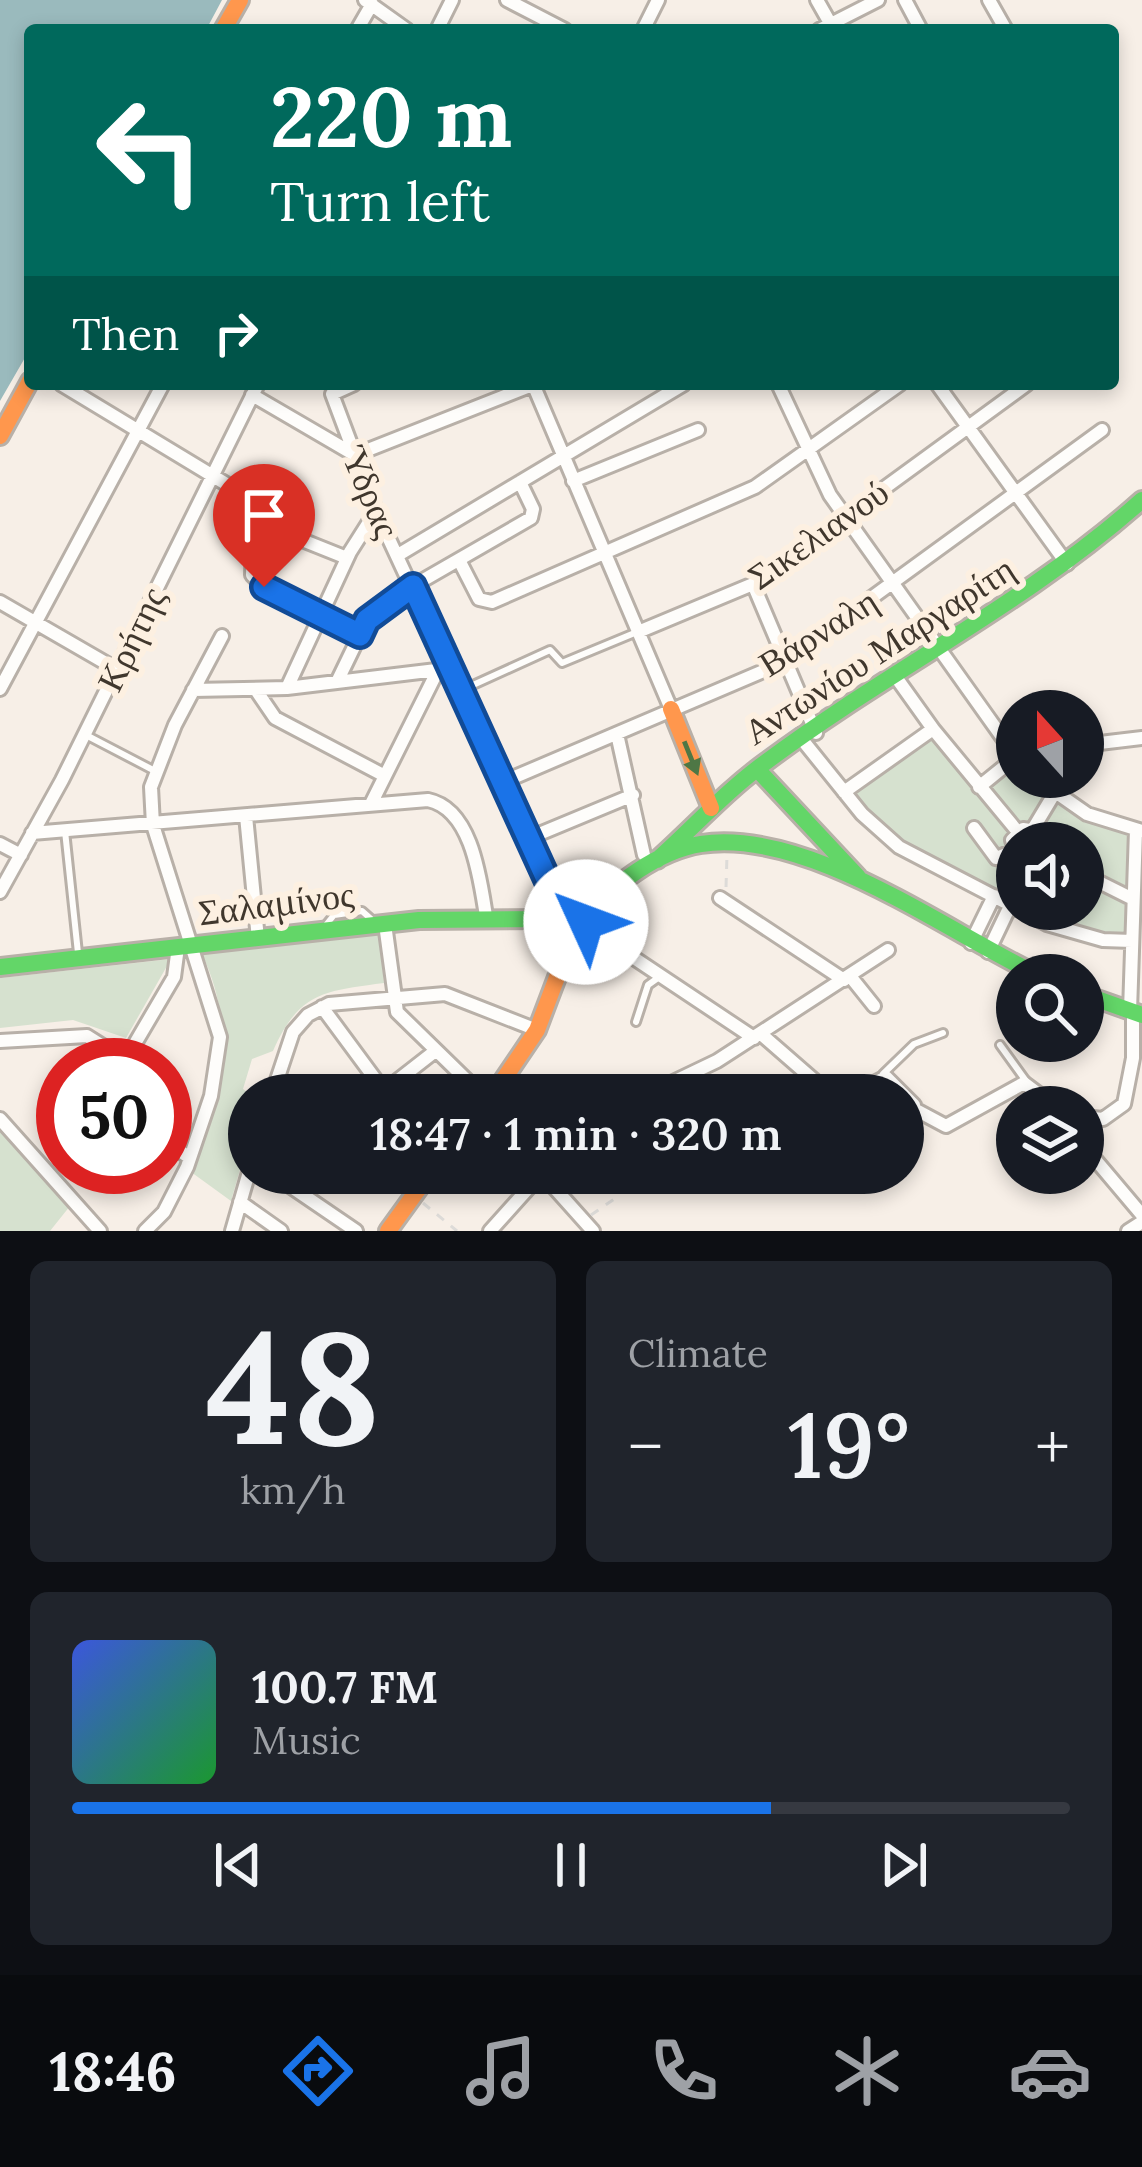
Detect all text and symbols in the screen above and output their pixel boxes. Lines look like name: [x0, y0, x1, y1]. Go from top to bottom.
text: 220 m: [270, 62, 512, 170]
icon: left: [72, 72, 228, 228]
text: Turn left: [270, 167, 490, 236]
icon: right: [203, 300, 269, 366]
text: Then: [72, 305, 179, 362]
street label: Ύδρας: [331, 438, 411, 544]
pin: [213, 464, 315, 587]
street label: Σικελιανού: [739, 469, 897, 599]
icon: arrive: [231, 482, 297, 548]
street label: Αντωνίου Μαργαρίτη: [735, 545, 1023, 755]
street label: Βάρναλη: [750, 578, 886, 686]
street label: Κρήτης: [86, 579, 176, 699]
north arrow: [996, 690, 1104, 798]
map controls: [996, 690, 1104, 1194]
one-way arrow: [682, 741, 701, 777]
button: sound: [996, 822, 1104, 930]
position arrow: [523, 859, 649, 985]
street label: Σαλαμίνος: [196, 871, 356, 935]
button: search: [996, 954, 1104, 1062]
speed limit sign: 50: [36, 1038, 192, 1194]
button: layers: [996, 1086, 1104, 1194]
text: 18:47 · 1 min · 320 m: [370, 1105, 782, 1162]
text: 48: [206, 1287, 380, 1487]
text: Climate: [628, 1328, 768, 1378]
text: 19°: [788, 1387, 910, 1503]
text: −: [628, 1404, 663, 1488]
text: +: [1035, 1404, 1070, 1488]
text: km/h: [240, 1465, 346, 1515]
text: 100.7 FM: [252, 1658, 438, 1715]
text: Music: [252, 1715, 361, 1765]
icon: previous: [205, 1832, 271, 1898]
icon: pause: [538, 1832, 604, 1898]
icon: next: [871, 1832, 937, 1898]
icon: directions: [276, 2029, 360, 2113]
icon: music: [459, 2029, 543, 2113]
icon: phone: [642, 2029, 726, 2113]
icon: climate: [825, 2029, 909, 2113]
icon: car: [1008, 2029, 1092, 2113]
text: 18:46: [50, 2037, 176, 2106]

